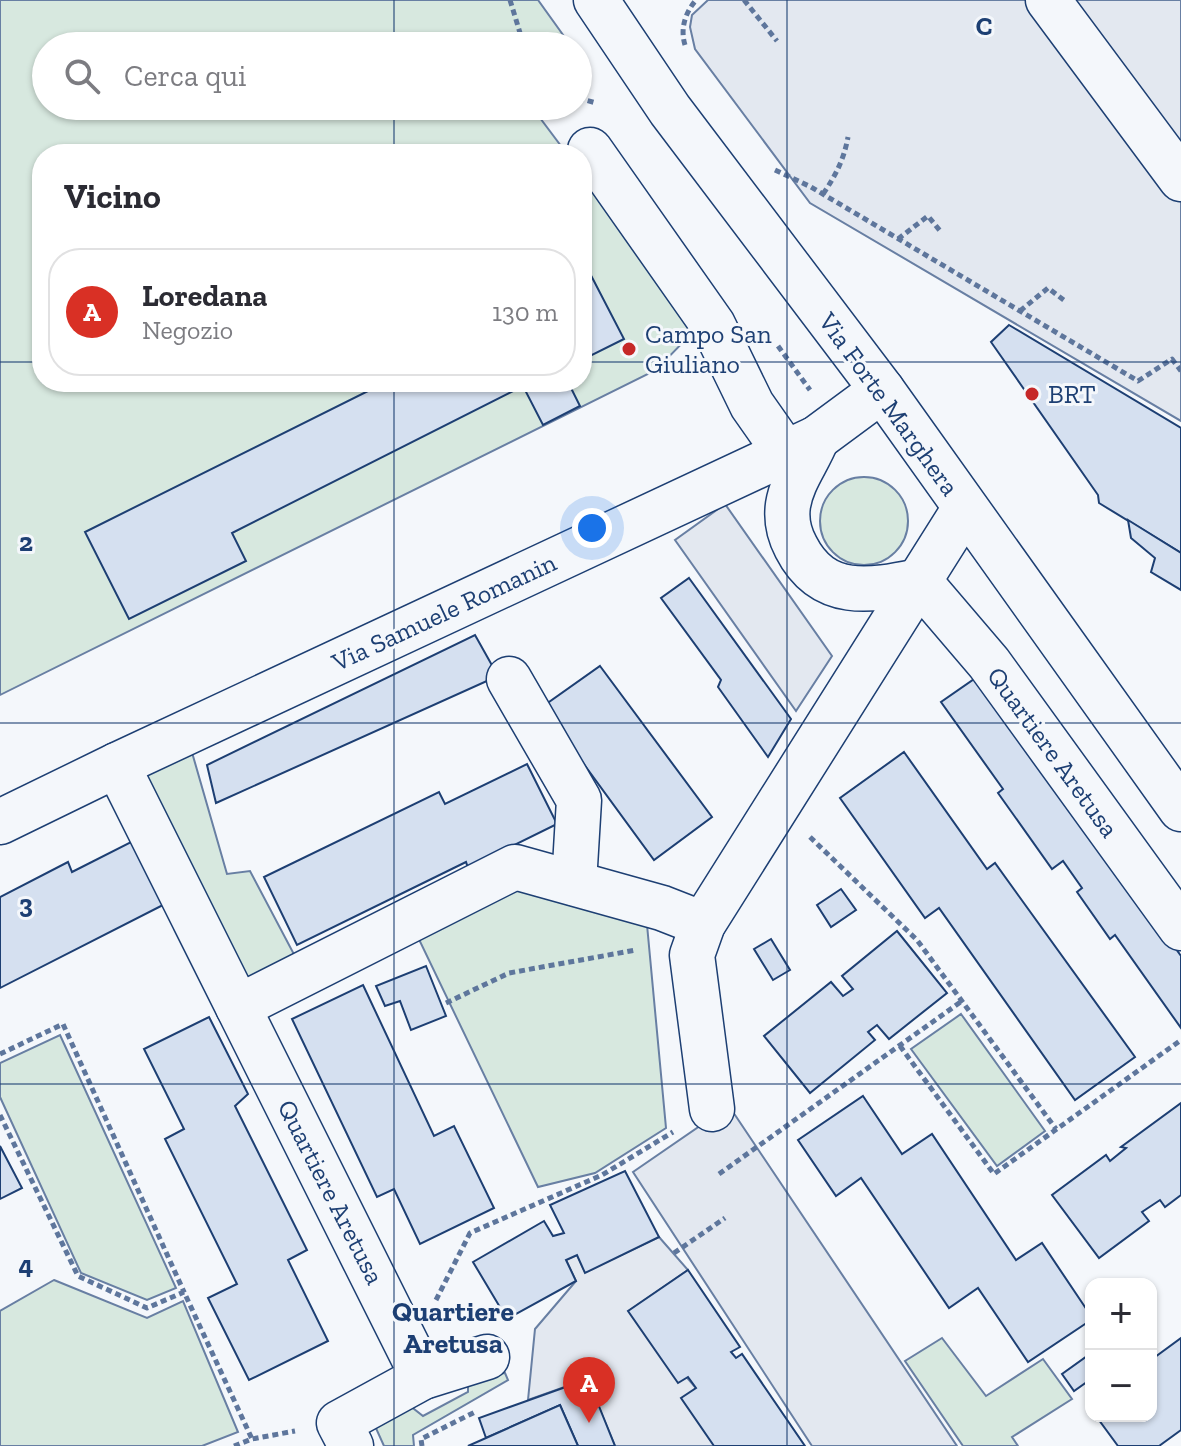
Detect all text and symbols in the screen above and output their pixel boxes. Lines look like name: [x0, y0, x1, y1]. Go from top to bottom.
text: C: [976, 10, 992, 42]
search box: [32, 32, 592, 120]
icon: search: [60, 54, 104, 98]
text: Cerca qui: [124, 58, 247, 94]
text: Vicino: [64, 176, 161, 217]
text: Loredana: [142, 278, 267, 314]
text: A: [83, 296, 101, 328]
text: 130 m: [492, 296, 558, 328]
street label: Via Forte Marghera: [811, 305, 966, 502]
text: Negozio: [142, 314, 233, 346]
place label: Campo San Giuliano: [645, 318, 772, 380]
marker: Campo San Giuliano: [620, 340, 638, 358]
place label: BRT: [1048, 378, 1096, 410]
marker: BRT: [1023, 385, 1041, 403]
your location: [572, 508, 612, 548]
text: 2: [19, 526, 33, 558]
street label: Via Samuele Romanin: [326, 546, 561, 678]
street label: Quartiere Aretusa: [980, 661, 1126, 844]
text: 3: [19, 888, 33, 920]
street label: Quartiere Aretusa: [271, 1094, 391, 1290]
text: 4: [19, 1249, 34, 1281]
map controls: [1085, 1278, 1157, 1422]
button: +: [1085, 1278, 1157, 1350]
district label: Quartiere Aretusa: [392, 1295, 514, 1360]
button: −: [1085, 1350, 1157, 1422]
pin: A: [563, 1357, 615, 1423]

